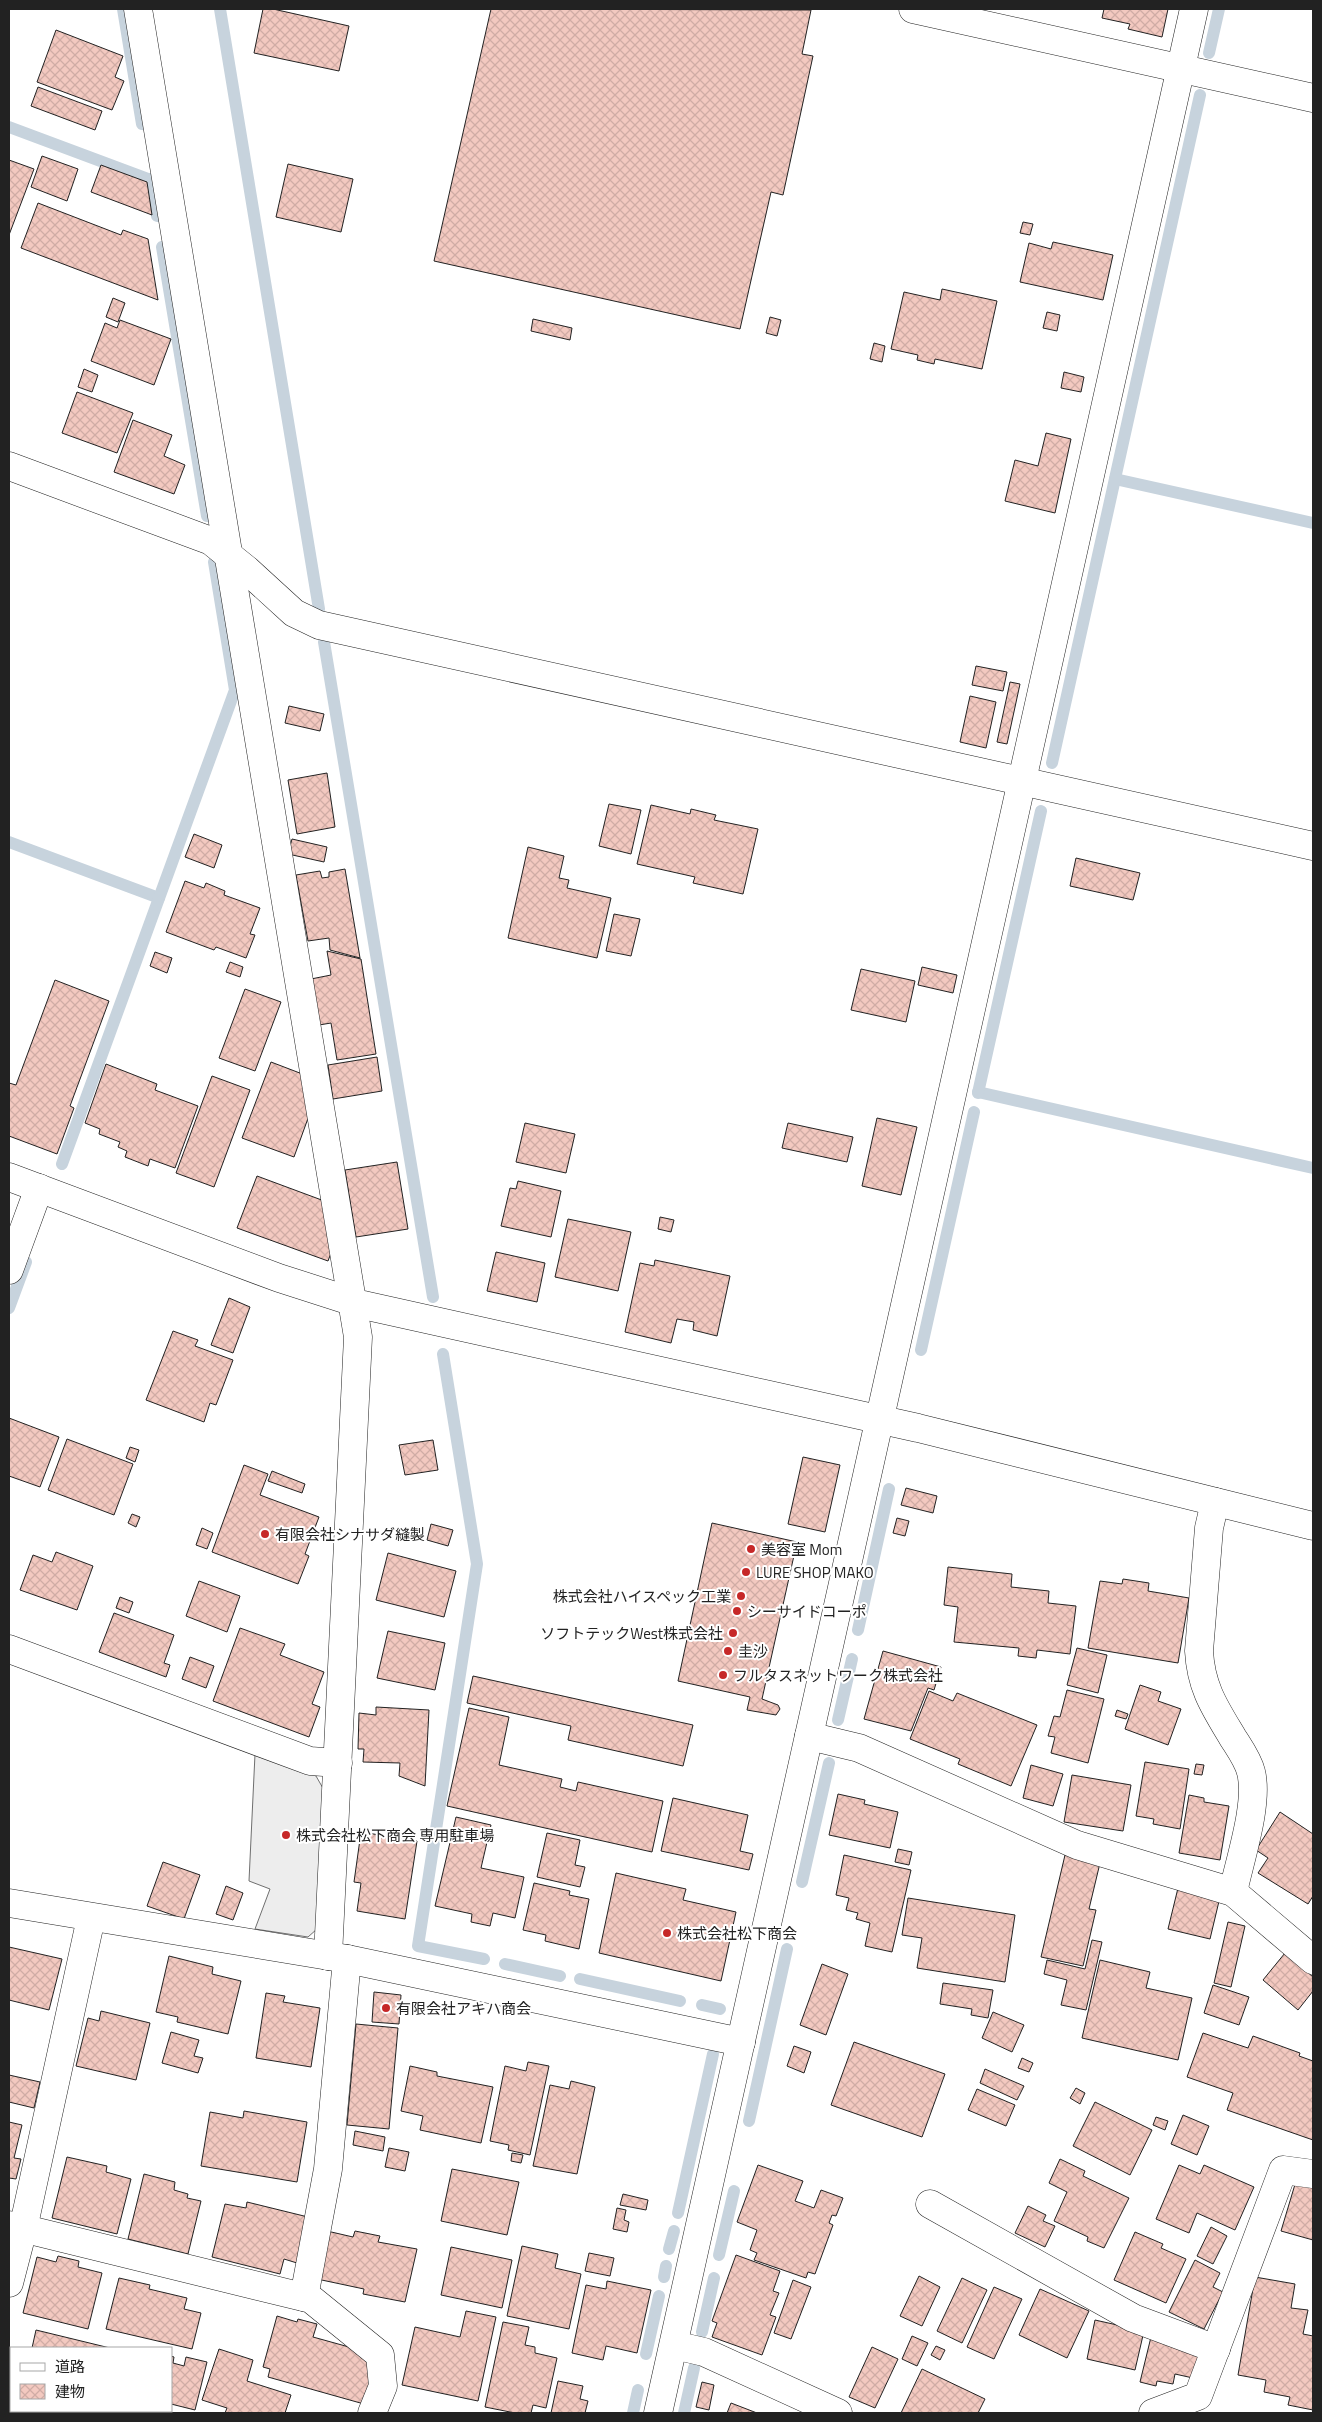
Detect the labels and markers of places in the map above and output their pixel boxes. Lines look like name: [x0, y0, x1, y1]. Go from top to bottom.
place label: 有限会社シナサダ縫製: [275, 1523, 425, 1546]
marker: 有限会社シナサダ縫製: [259, 1528, 271, 1540]
place label: 美容室 Mom: [761, 1538, 842, 1561]
marker: 美容室 Mom: [745, 1543, 757, 1555]
place label: LURE SHOP MAKO: [756, 1561, 874, 1584]
marker: LURE SHOP MAKO: [740, 1566, 752, 1578]
place label: 株式会社ハイスペック工業: [553, 1585, 731, 1608]
marker: 株式会社ハイスペック工業: [735, 1590, 747, 1602]
place label: シーサイドコーポ: [747, 1600, 867, 1623]
marker: シーサイドコーポ: [731, 1605, 743, 1617]
place label: ソフトテックWest株式会社: [540, 1622, 723, 1645]
marker: ソフトテックWest株式会社: [727, 1627, 739, 1639]
place label: 圭沙: [738, 1640, 768, 1663]
marker: 圭沙: [722, 1645, 734, 1657]
place label: フルタスネットワーク株式会社: [733, 1664, 943, 1687]
marker: フルタスネットワーク株式会社: [717, 1669, 729, 1681]
place label: 株式会社松下商会 専用駐車場: [296, 1824, 494, 1847]
marker: 株式会社松下商会 専用駐車場: [280, 1829, 292, 1841]
place label: 株式会社松下商会: [677, 1922, 797, 1945]
marker: 株式会社松下商会: [661, 1927, 673, 1939]
place label: 有限会社アキハ商会: [396, 1997, 531, 2020]
marker: 有限会社アキハ商会: [380, 2002, 392, 2014]

